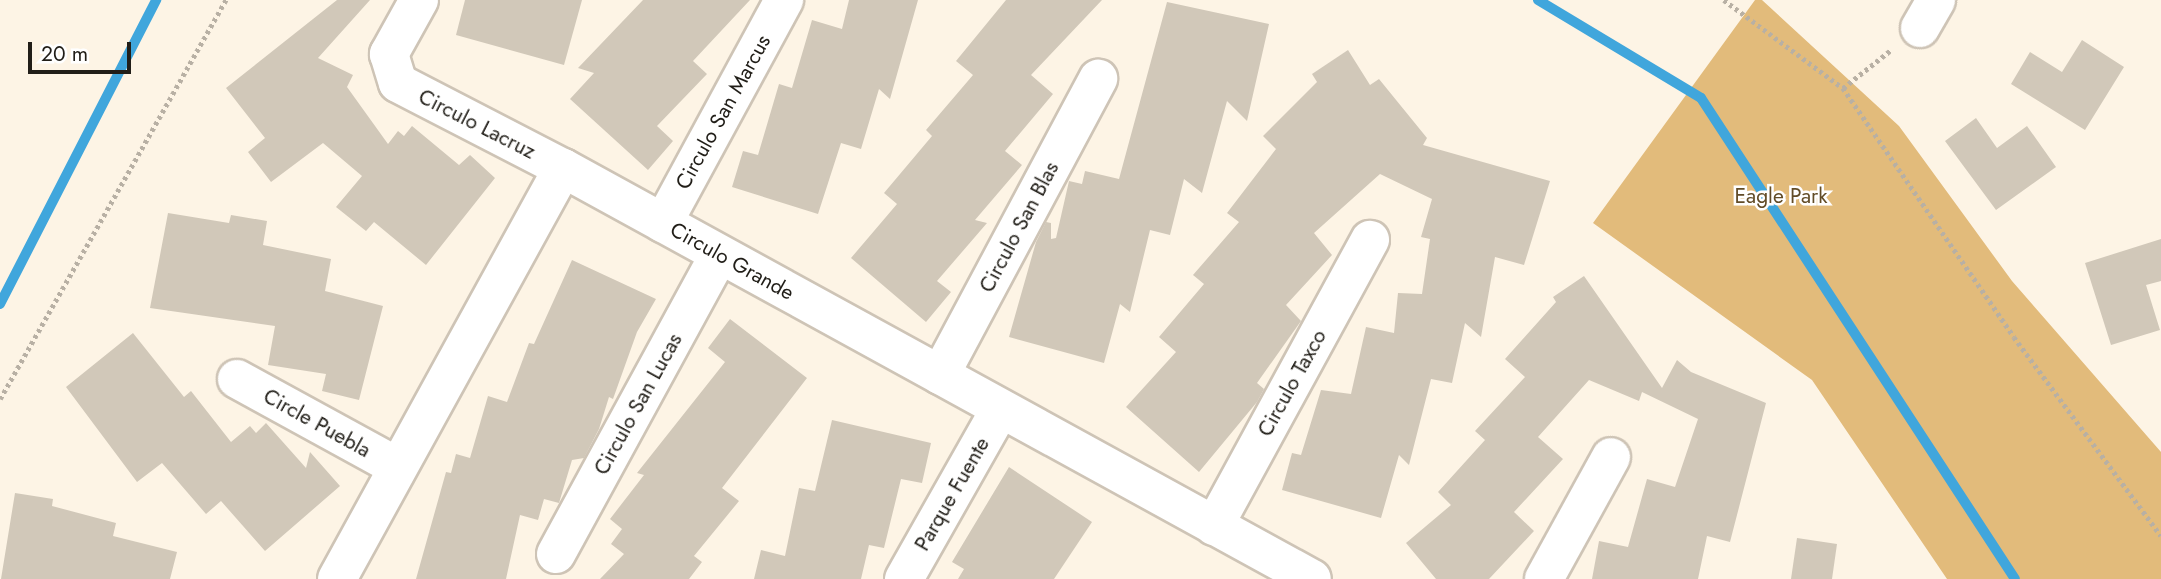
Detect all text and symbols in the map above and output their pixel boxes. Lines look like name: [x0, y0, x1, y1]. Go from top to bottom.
scale bar: [32, 28, 135, 72]
street label: Circulo San Marcus: [670, 30, 776, 194]
text: 20 m: [41, 39, 88, 69]
street label: Circulo Lacruz: [414, 84, 540, 164]
street label: Circulo San Blas: [974, 157, 1064, 297]
park label: Eagle Park: [1735, 183, 1827, 209]
street label: Circulo Grande: [666, 217, 798, 305]
street label: Circulo Taxco: [1252, 325, 1332, 441]
street label: Circulo San Lucas: [589, 329, 687, 479]
street label: Circle Puebla: [259, 383, 375, 463]
street label: Parque Fuente: [909, 433, 995, 555]

